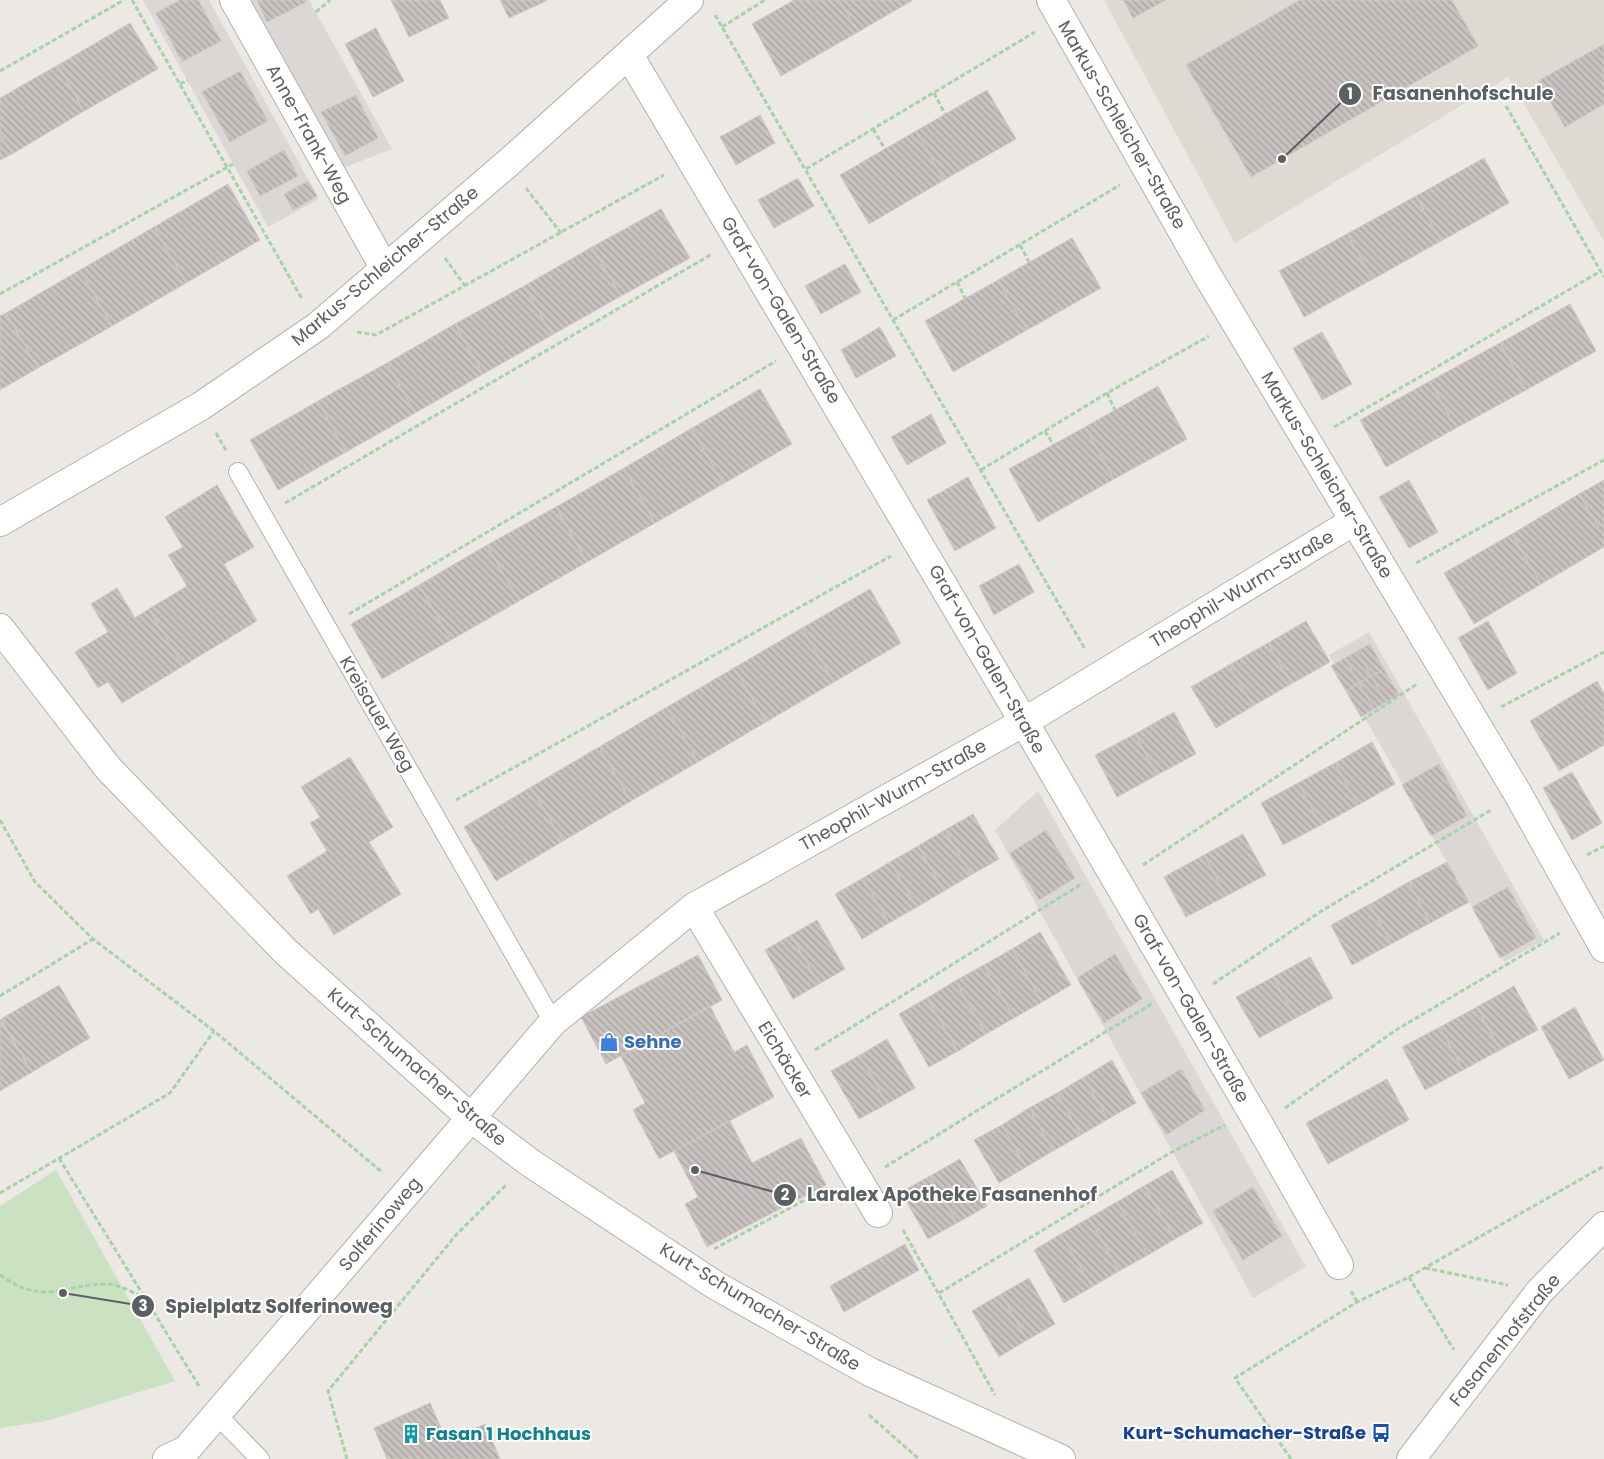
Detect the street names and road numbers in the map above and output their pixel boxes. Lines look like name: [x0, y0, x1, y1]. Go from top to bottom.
street label: Markus-Schleicher-Straße: [1052, 16, 1193, 234]
street label: Anne-Frank-Weg: [261, 60, 358, 208]
street label: Markus-Schleicher-Straße: [286, 180, 484, 351]
street label: Graf-von-Galen-Straße: [716, 211, 847, 408]
street label: Markus-Schleicher-Straße: [1256, 367, 1399, 583]
street label: Theophil-Wurm-Straße: [1145, 524, 1338, 653]
street label: Graf-von-Galen-Straße: [923, 560, 1052, 758]
street label: Kreisauer Weg: [334, 651, 421, 776]
street label: Theophil-Wurm-Straße: [795, 733, 991, 856]
street label: Graf-von-Galen-Straße: [1127, 909, 1256, 1107]
street label: Kurt-Schumacher-Straße: [322, 982, 512, 1152]
street label: Eichäcker: [752, 1016, 819, 1103]
street label: Solferinoweg: [333, 1171, 426, 1276]
street label: Kurt-Schumacher-Straße: [655, 1237, 865, 1377]
street label: Fasanenhofstraße: [1443, 1268, 1566, 1411]

